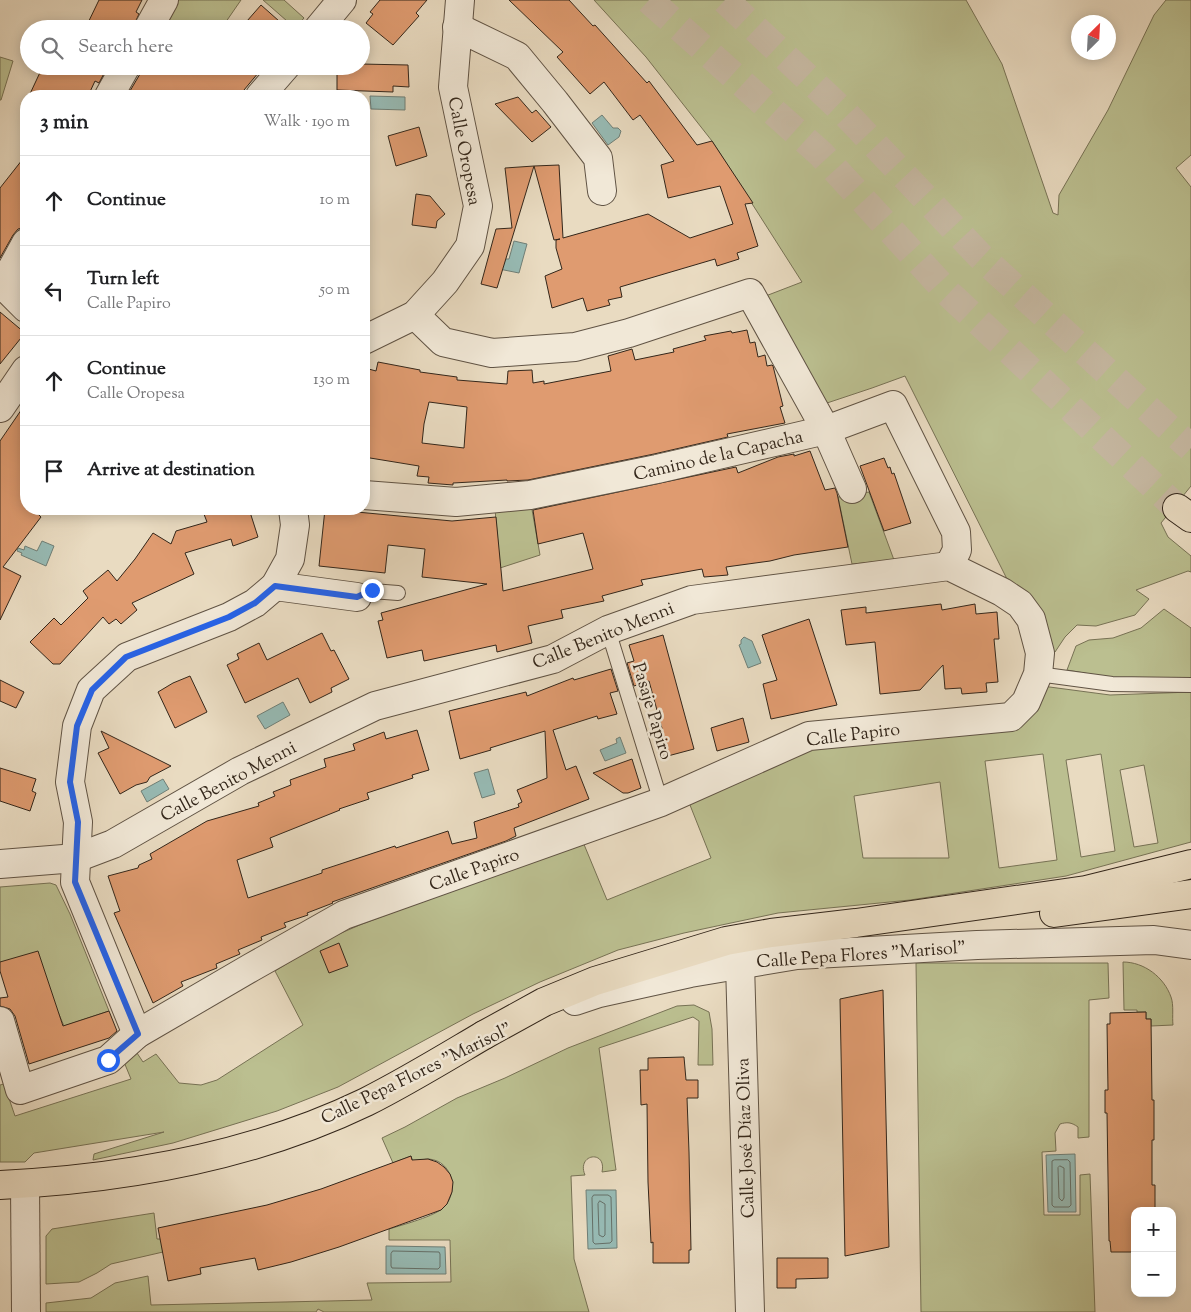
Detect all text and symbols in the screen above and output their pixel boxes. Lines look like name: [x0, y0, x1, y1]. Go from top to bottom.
north arrow: [1071, 15, 1116, 60]
search box: [20, 20, 370, 75]
icon: search: [38, 34, 66, 62]
text: Search here: [78, 34, 173, 61]
street label: Calle Oropesa: [440, 95, 486, 208]
text: 3 min: [40, 108, 89, 138]
text: Walk · 190 m: [263, 111, 350, 134]
icon: ahead: [40, 187, 68, 215]
text: Continue: [87, 187, 166, 214]
text: 10 m: [320, 189, 350, 212]
text: Turn left: [87, 266, 159, 293]
icon: left: [40, 277, 68, 305]
text: 50 m: [319, 279, 350, 302]
text: Calle Papiro: [87, 293, 171, 316]
text: Continue: [87, 356, 166, 383]
icon: ahead: [40, 367, 68, 395]
text: 130 m: [313, 369, 350, 392]
text: Calle Oropesa: [87, 383, 185, 406]
street label: Camino de la Capacha: [631, 425, 806, 489]
icon: arrive: [40, 457, 68, 485]
text: Arrive at destination: [87, 457, 255, 484]
route end: [361, 579, 384, 602]
street label: Calle Benito Menni: [529, 597, 679, 677]
street label: Pasaje Papiro: [624, 660, 678, 763]
street label: Calle Papiro: [805, 717, 902, 755]
street label: Calle Benito Menni: [156, 736, 302, 830]
street label: Calle Papiro: [426, 842, 524, 899]
street label: Calle Pepa Flores "Marisol": [756, 936, 967, 976]
street label: Calle Pepa Flores "Marisol": [317, 1017, 517, 1132]
route start: [97, 1049, 120, 1072]
street label: Calle José Díaz Oliva: [731, 1057, 763, 1219]
map controls: [1131, 1207, 1176, 1297]
button: +: [1131, 1207, 1176, 1252]
button: −: [1131, 1252, 1176, 1297]

